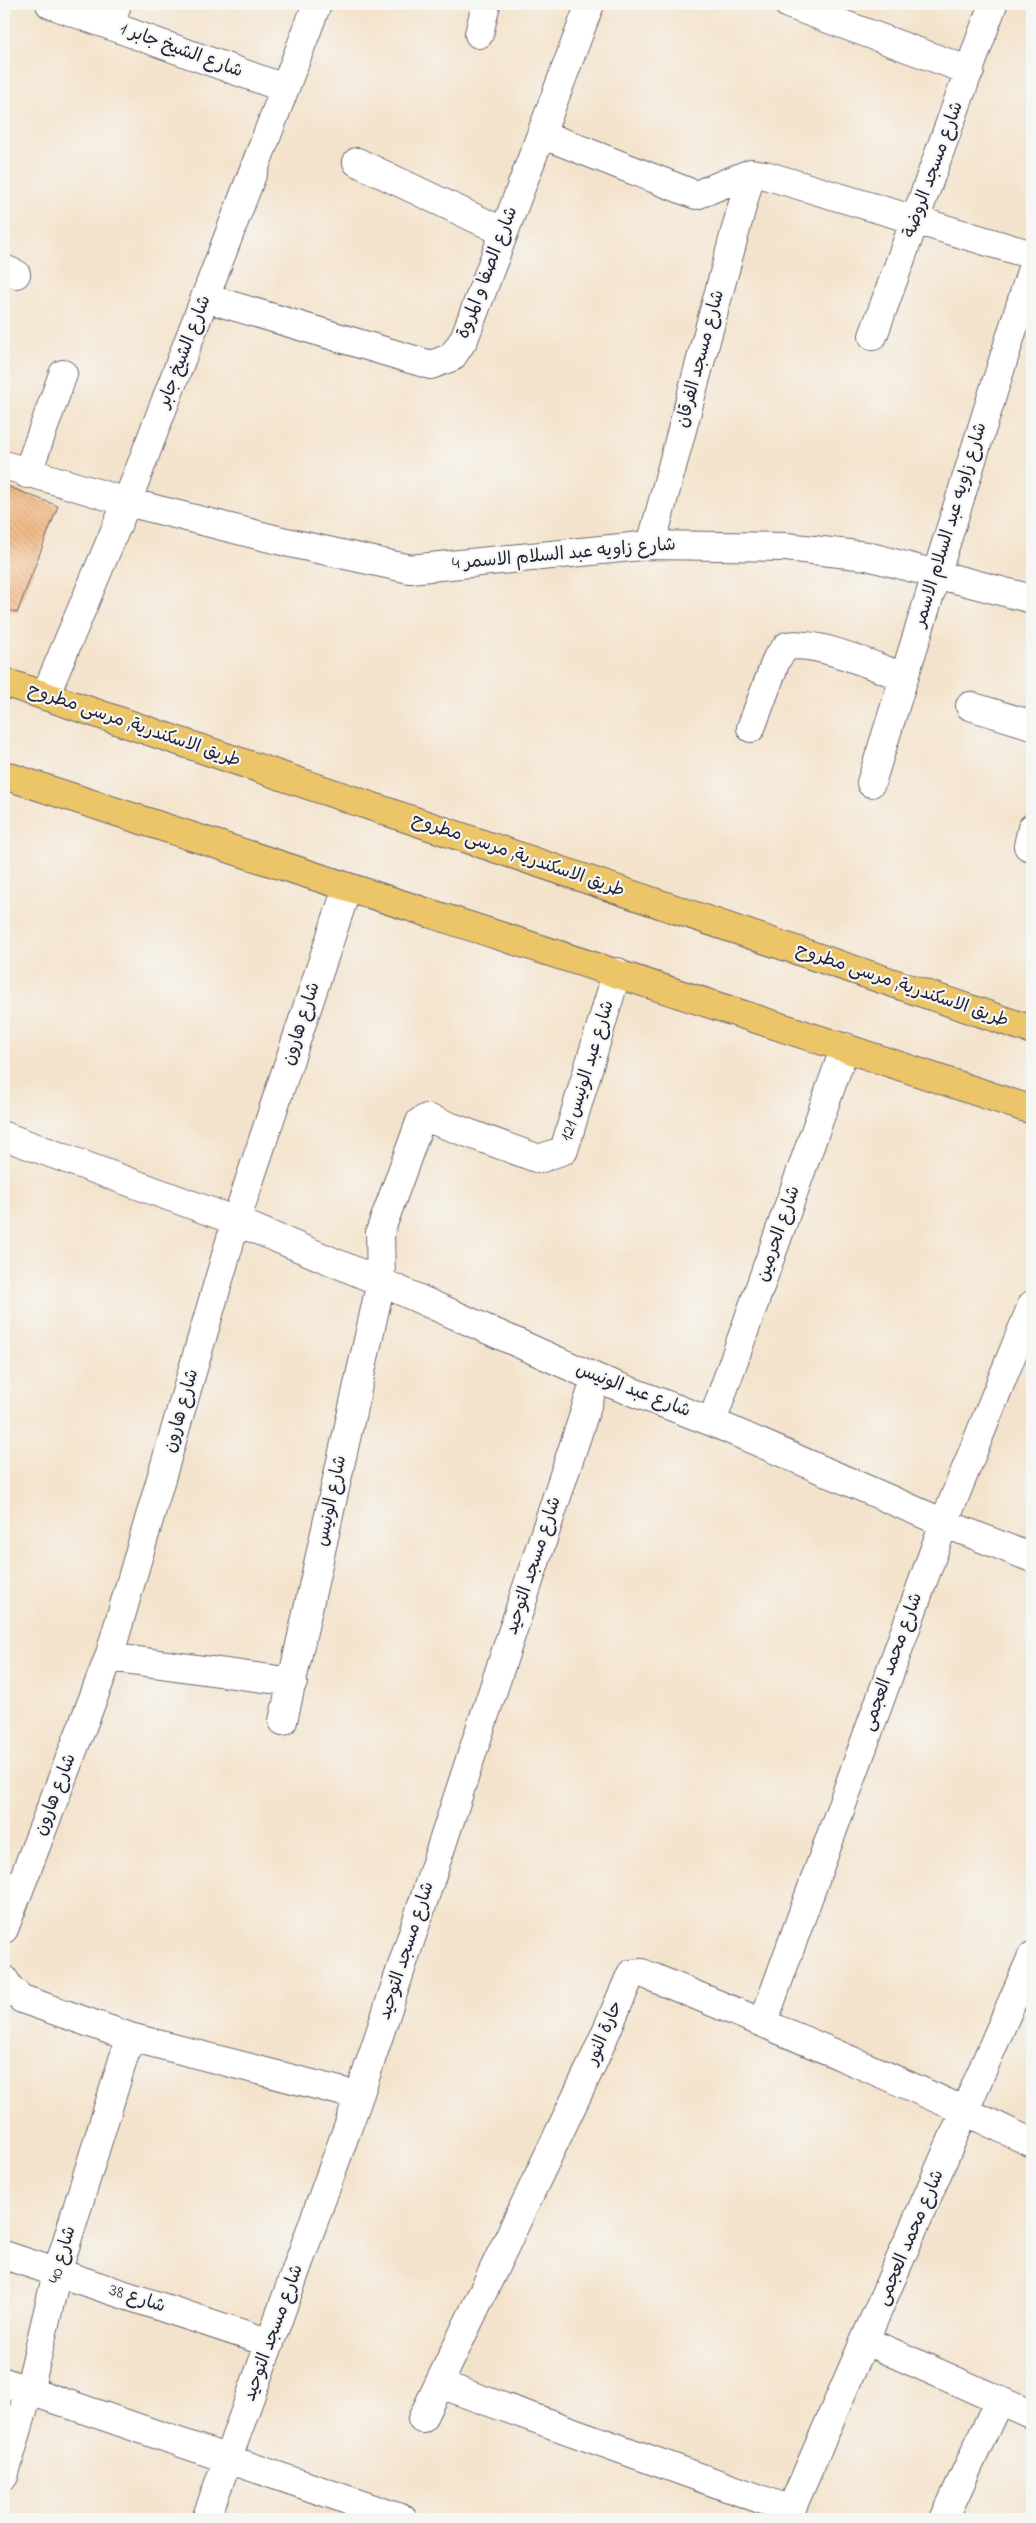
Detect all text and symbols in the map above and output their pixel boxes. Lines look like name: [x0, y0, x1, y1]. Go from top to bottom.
street label: شارع الشيخ جابر 1: [116, 17, 246, 85]
street label: شارع مسجد الروضة: [897, 98, 971, 242]
street label: شارع الصفا و المروة: [451, 203, 525, 343]
street label: شارع مسجد الفرقان: [670, 287, 732, 431]
street label: شارع الشيخ جابر: [151, 292, 218, 414]
street label: شارع زاويه عبد السلام الاسمر: [907, 420, 995, 632]
street label: شارع زاويه عبد السلام الاسمر 4: [451, 532, 677, 578]
street label: طريق الاسكندرية, مرسى مطروح: [24, 677, 244, 775]
street label: طريق الاسكندرية, مرسى مطروح: [408, 807, 628, 905]
street label: طريق الاسكندرية, مرسى مطروح: [792, 937, 1012, 1035]
street label: شارع هارون: [276, 979, 328, 1069]
street label: شارع عبد الونيس 121: [554, 997, 622, 1145]
street label: شارع الحرمين: [750, 1182, 808, 1286]
street label: شارع عبد الونيس: [572, 1357, 694, 1425]
street label: شارع هارون: [158, 1366, 206, 1456]
street label: شارع الونيس: [310, 1453, 354, 1549]
street label: شارع مسجد التوحيد: [499, 1494, 569, 1638]
street label: شارع محمد العجمى: [856, 1589, 930, 1735]
street label: شارع هارون: [28, 1750, 84, 1840]
street label: شارع مسجد التوحيد: [372, 1879, 442, 2023]
street label: حارة النور: [579, 1997, 630, 2071]
street label: شارع محمد العجمى: [871, 2166, 951, 2310]
street label: شارع 40: [42, 2223, 84, 2287]
street label: شارع مسجد التوحيد: [237, 2261, 311, 2405]
street label: شارع 38: [106, 2278, 168, 2320]

